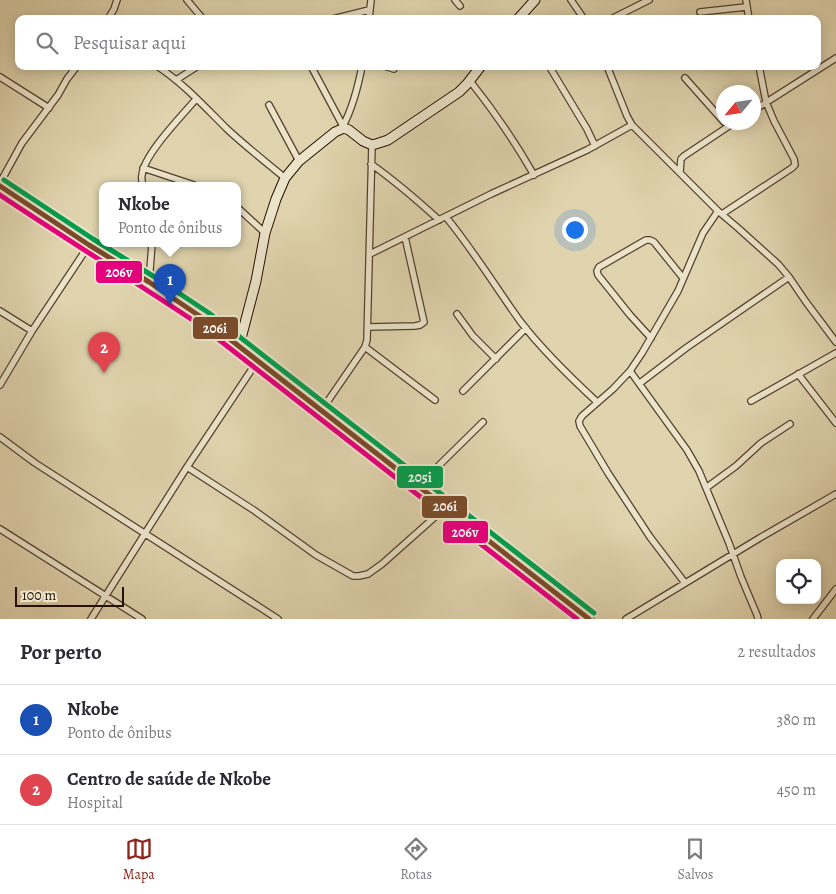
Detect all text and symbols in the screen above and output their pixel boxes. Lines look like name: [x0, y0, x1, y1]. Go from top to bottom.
search box: [15, 15, 821, 70]
icon: search: [33, 29, 61, 57]
text: Pesquisar aqui: [73, 30, 186, 56]
north arrow: [716, 85, 761, 130]
popup: [99, 182, 241, 247]
text: Nkobe: [118, 191, 170, 217]
text: Ponto de ônibus: [118, 217, 222, 239]
your location: [562, 217, 588, 243]
line badge: 206v: [95, 260, 143, 284]
text: 206v: [106, 263, 133, 282]
pin: 1: [154, 264, 186, 305]
line badge: 206i: [192, 316, 239, 340]
text: 206i: [203, 319, 227, 338]
pin: 2: [88, 332, 120, 373]
line badge: 205i: [396, 465, 444, 489]
text: 205i: [408, 468, 432, 487]
line badge: 206i: [421, 495, 468, 519]
text: 206i: [433, 497, 457, 516]
line badge: 206v: [442, 520, 489, 544]
text: 206v: [452, 523, 479, 542]
map controls: [776, 559, 821, 604]
button: locate: [776, 559, 821, 604]
scale bar: [15, 584, 124, 607]
text: 100 m: [22, 586, 56, 605]
text: Por perto: [20, 638, 102, 666]
text: 2 resultados: [737, 641, 816, 663]
text: Nkobe: [67, 696, 119, 722]
text: 1: [33, 709, 39, 731]
text: 380 m: [777, 709, 816, 731]
text: Ponto de ônibus: [67, 722, 172, 744]
text: Centro de saúde de Nkobe: [67, 766, 271, 792]
text: 2: [32, 779, 40, 801]
text: 450 m: [777, 779, 816, 801]
text: Hospital: [67, 792, 123, 814]
tab: Mapa: [123, 835, 155, 884]
tab: Rotas: [400, 835, 432, 884]
tab: Salvos: [678, 835, 713, 884]

